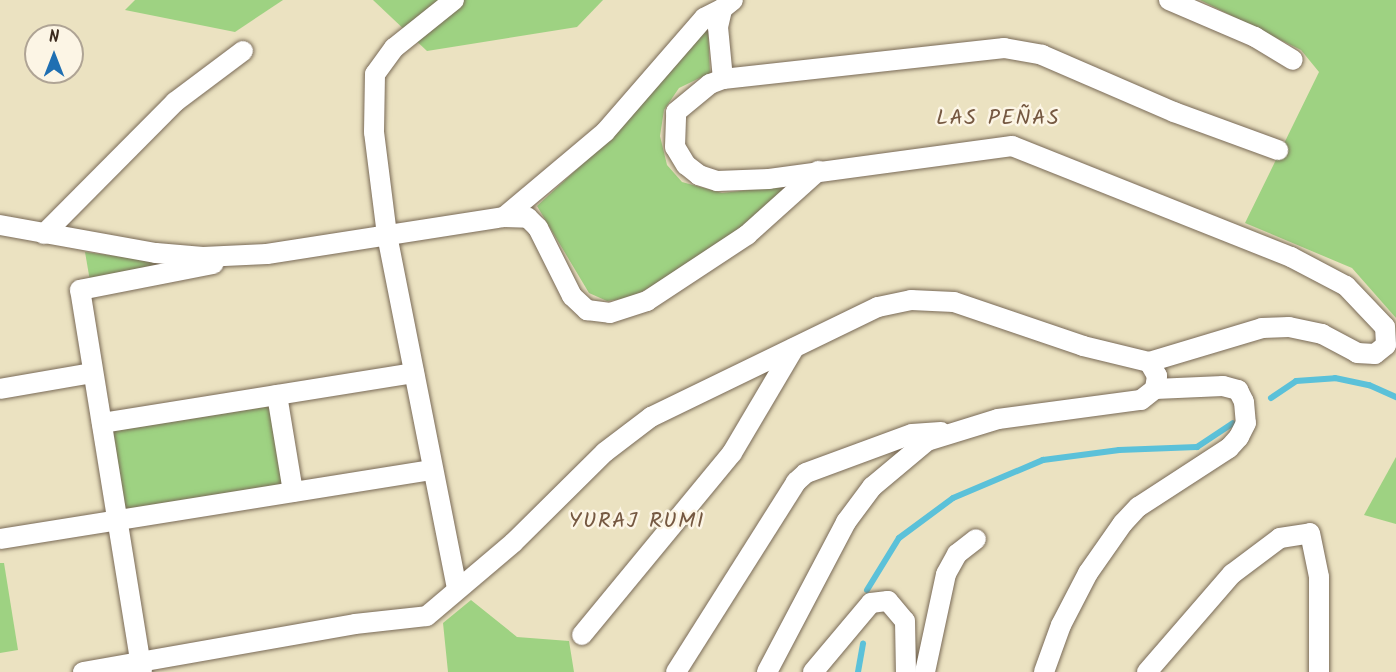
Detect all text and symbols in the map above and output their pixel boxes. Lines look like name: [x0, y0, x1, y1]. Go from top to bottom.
north arrow: [24, 24, 84, 84]
text: N: [49, 25, 59, 50]
district label: LAS PEÑAS: [936, 106, 1060, 132]
district label: YURAJ RUMI: [569, 509, 705, 535]

